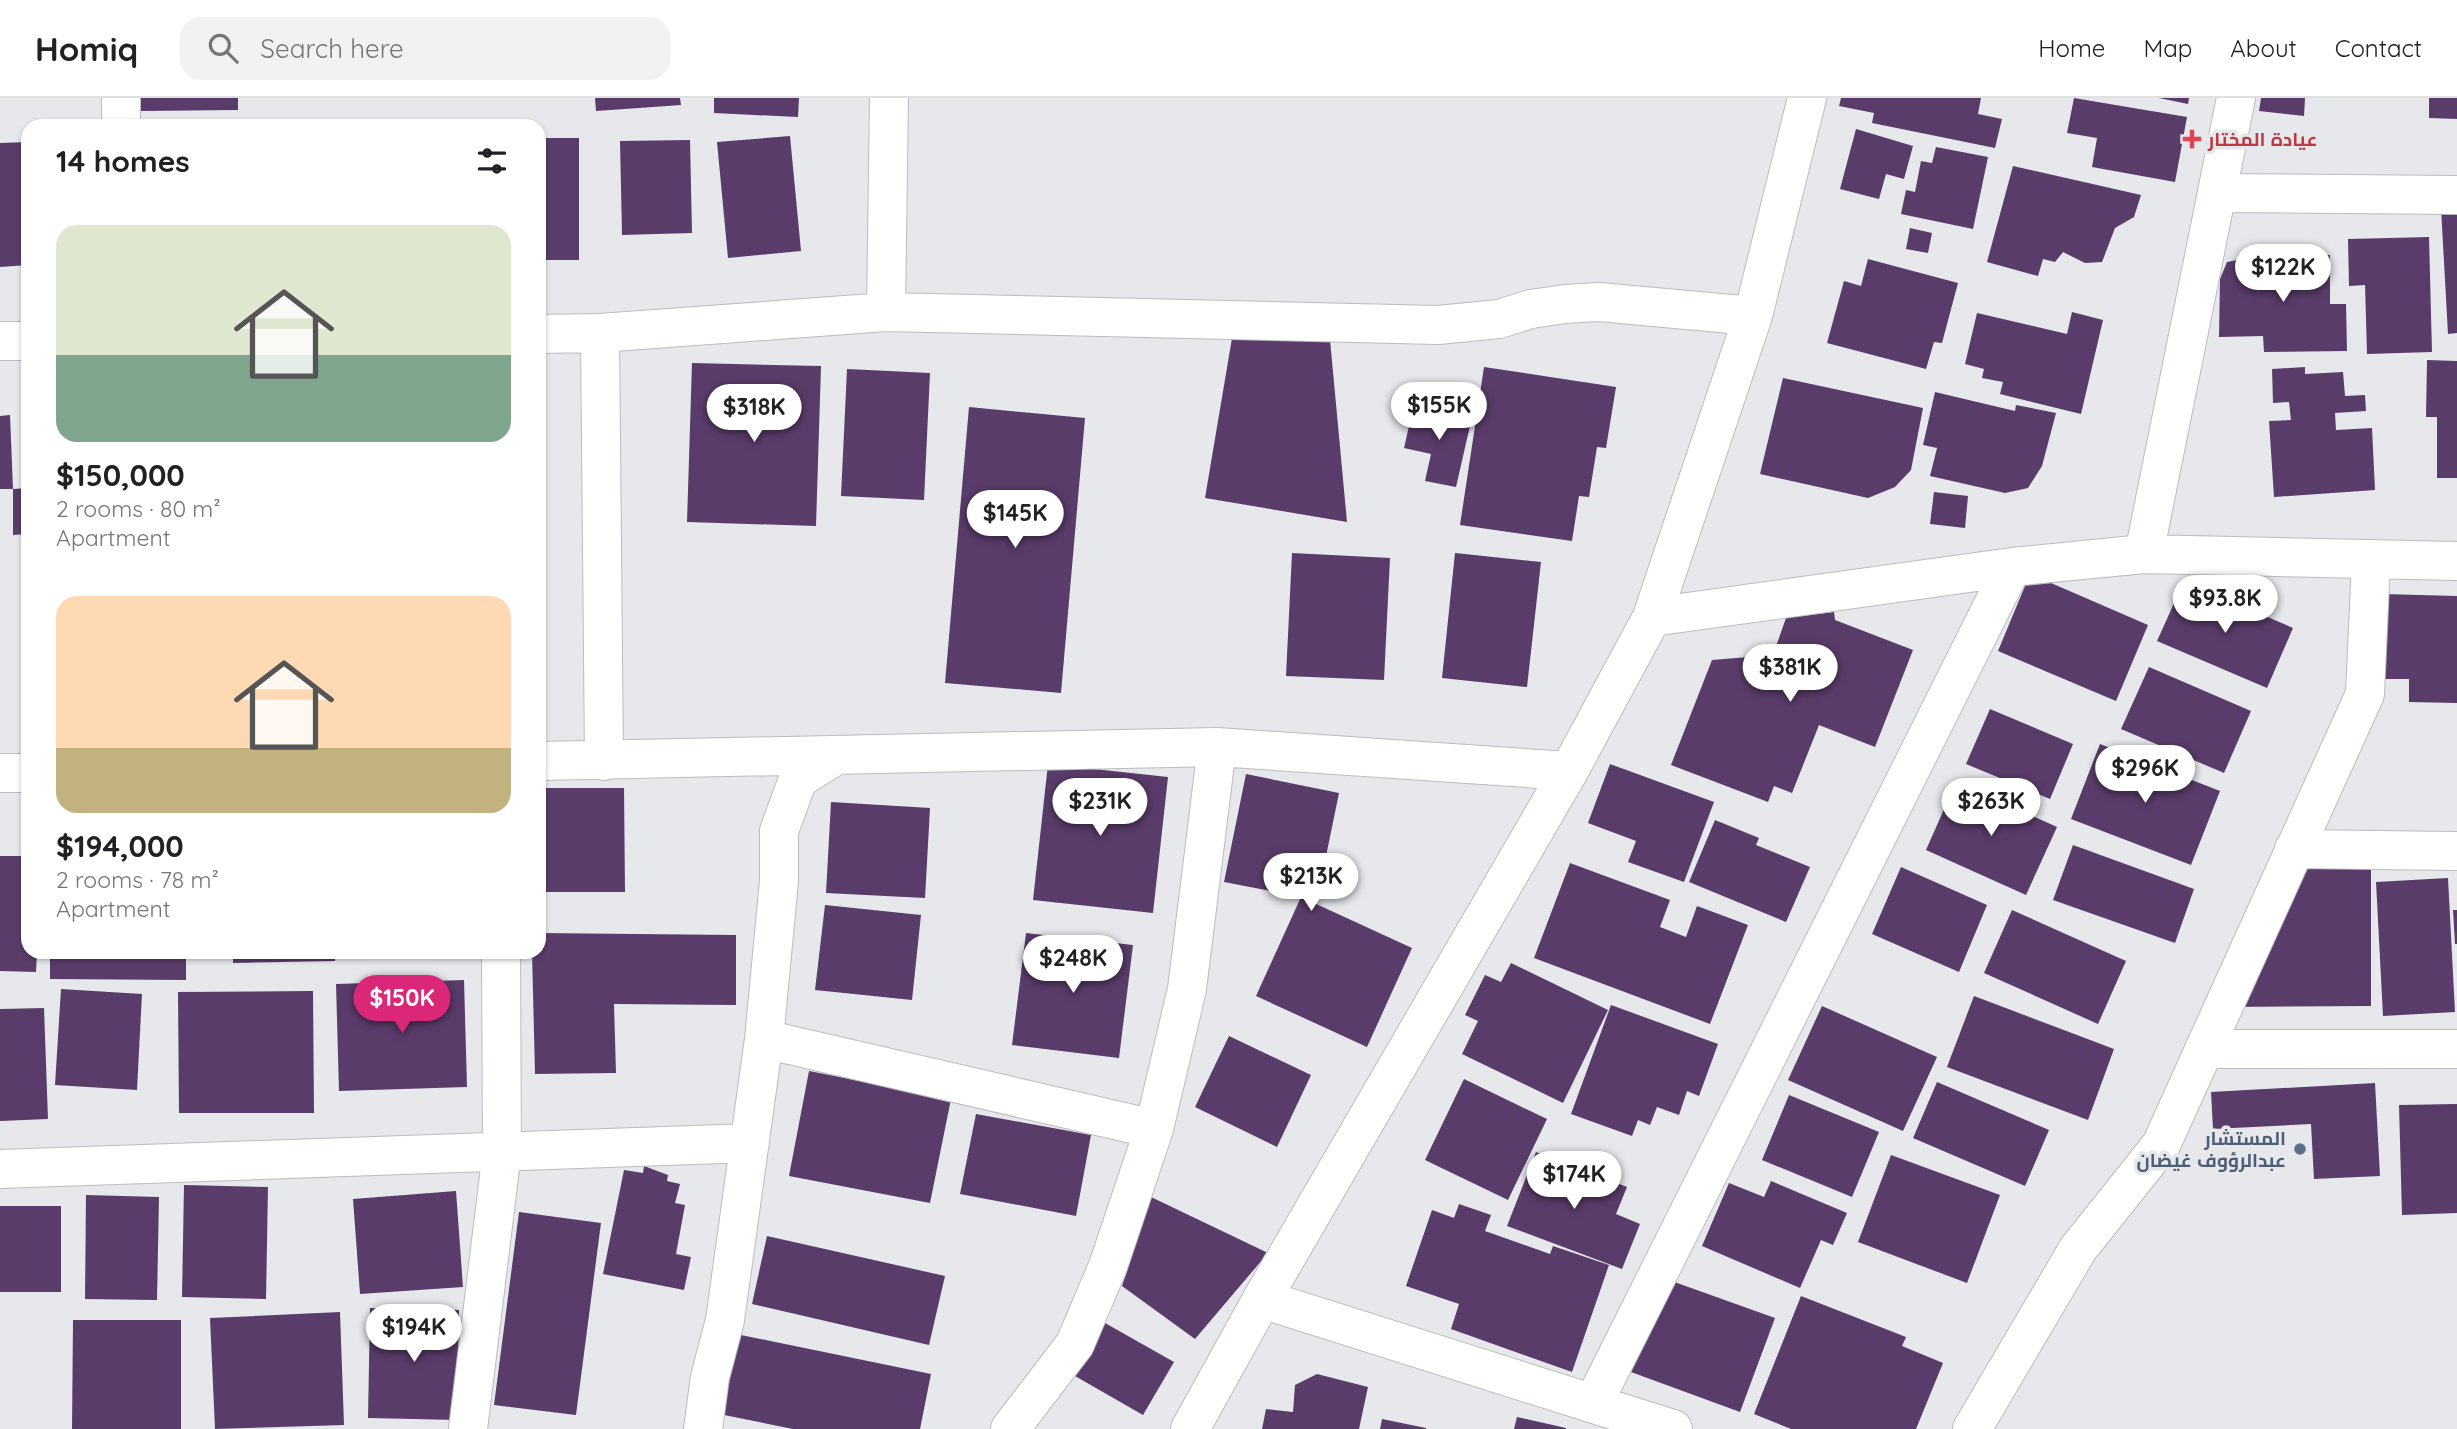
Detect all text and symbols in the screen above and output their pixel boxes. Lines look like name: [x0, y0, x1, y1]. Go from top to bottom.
search box: [180, 17, 670, 80]
text: Homiq: [35, 28, 138, 69]
icon: search: [204, 29, 242, 67]
text: Search here: [260, 32, 404, 65]
text: Home: [2038, 33, 2105, 63]
text: Map: [2143, 33, 2192, 63]
text: About: [2230, 33, 2297, 63]
text: Contact: [2335, 33, 2422, 63]
place label: عيادة المختار: [2207, 127, 2318, 151]
marker: عيادة المختار: [2182, 129, 2202, 149]
text: 14 homes: [56, 142, 190, 180]
icon: filters: [473, 142, 511, 180]
pin: $122K: [2234, 244, 2332, 304]
text: $122K: [2251, 252, 2315, 281]
icon: home: [221, 271, 347, 397]
pin: $155K: [1390, 382, 1488, 442]
pin: $318K: [705, 384, 803, 444]
text: $155K: [1407, 390, 1471, 419]
text: $318K: [723, 392, 785, 421]
text: $150,000: [56, 456, 185, 494]
pin: $145K: [966, 490, 1064, 550]
text: 2 rooms · 80 m²: [56, 494, 221, 523]
text: $145K: [983, 498, 1047, 527]
text: Apartment: [56, 523, 170, 552]
pin: $93.8K: [2168, 575, 2282, 635]
text: $93.8K: [2189, 583, 2261, 612]
icon: home: [221, 642, 347, 768]
pin: $381K: [1741, 644, 1839, 704]
text: $381K: [1759, 652, 1821, 681]
pin: $296K: [2096, 746, 2194, 805]
text: $296K: [2111, 753, 2179, 782]
pin: $231K: [1051, 778, 1149, 838]
pin: $263K: [1942, 778, 2040, 838]
text: $231K: [1068, 786, 1132, 815]
text: $263K: [1958, 786, 2024, 815]
text: $194,000: [56, 827, 184, 865]
pin: $213K: [1262, 854, 1360, 913]
text: $213K: [1279, 861, 1343, 890]
text: 2 rooms · 78 m²: [56, 865, 219, 894]
text: Apartment: [56, 894, 170, 923]
pin: $248K: [1024, 936, 1122, 995]
text: $248K: [1039, 943, 1107, 972]
pin: $150K: [353, 976, 451, 1035]
text: $150K: [369, 983, 435, 1012]
place label: المستشار عبدالرؤوف غيضان: [2136, 1126, 2286, 1172]
marker: المستشار عبدالرؤوف غيضان: [2292, 1141, 2308, 1157]
pin: $174K: [1525, 1152, 1623, 1211]
text: $174K: [1543, 1159, 1605, 1188]
pin: $194K: [365, 1304, 463, 1364]
text: $194K: [382, 1312, 446, 1341]

